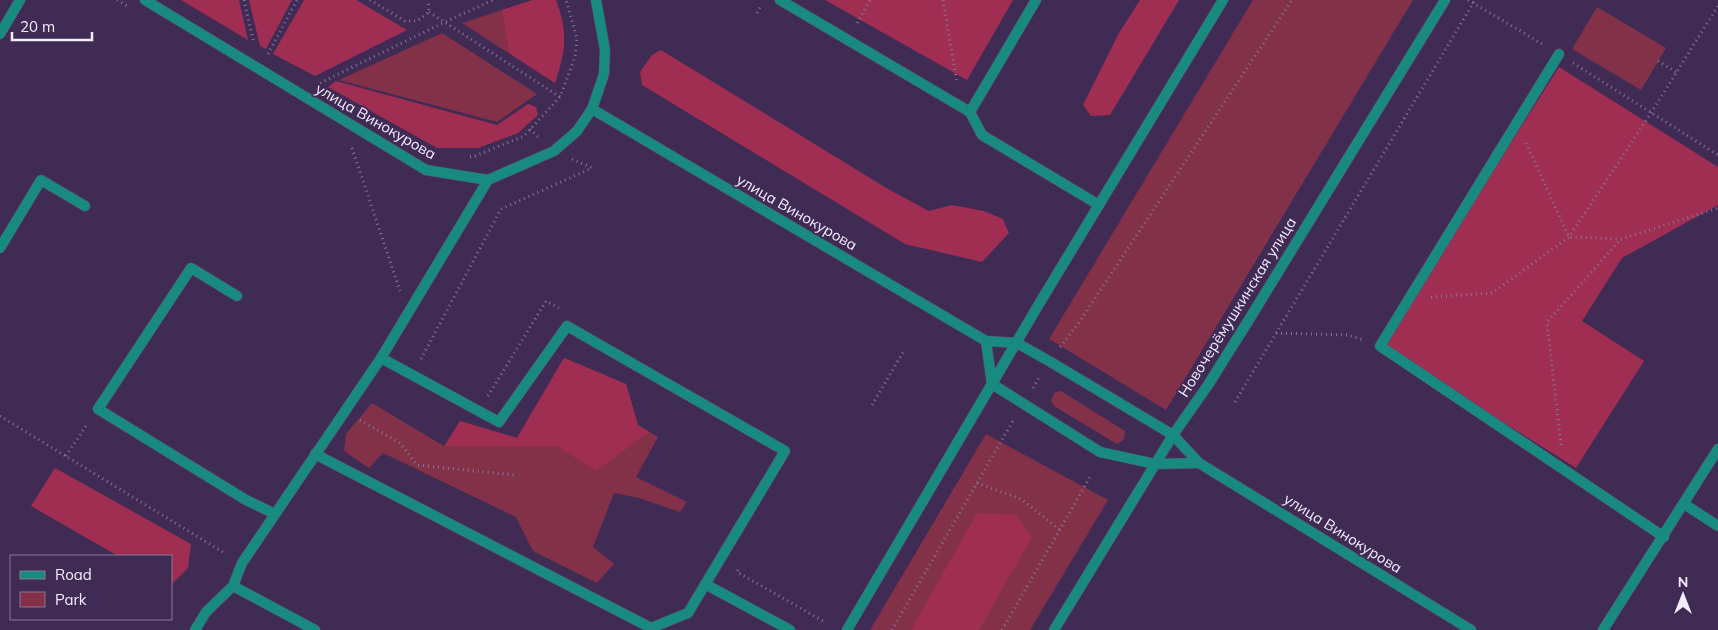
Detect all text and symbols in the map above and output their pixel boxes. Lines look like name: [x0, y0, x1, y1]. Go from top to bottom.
scale bar: [12, 10, 92, 42]
text: 20 m: [20, 17, 55, 36]
street label: улица Винокурова: [312, 79, 440, 163]
street label: улица Винокурова: [733, 170, 861, 254]
street label: Новочерёмушкинская улица: [1174, 214, 1300, 400]
street label: улица Винокурова: [1280, 489, 1406, 577]
legend: [10, 555, 172, 620]
text: Road: [55, 565, 92, 584]
north arrow: [1658, 570, 1708, 620]
text: N: [1678, 573, 1688, 591]
text: Park: [55, 590, 87, 609]

